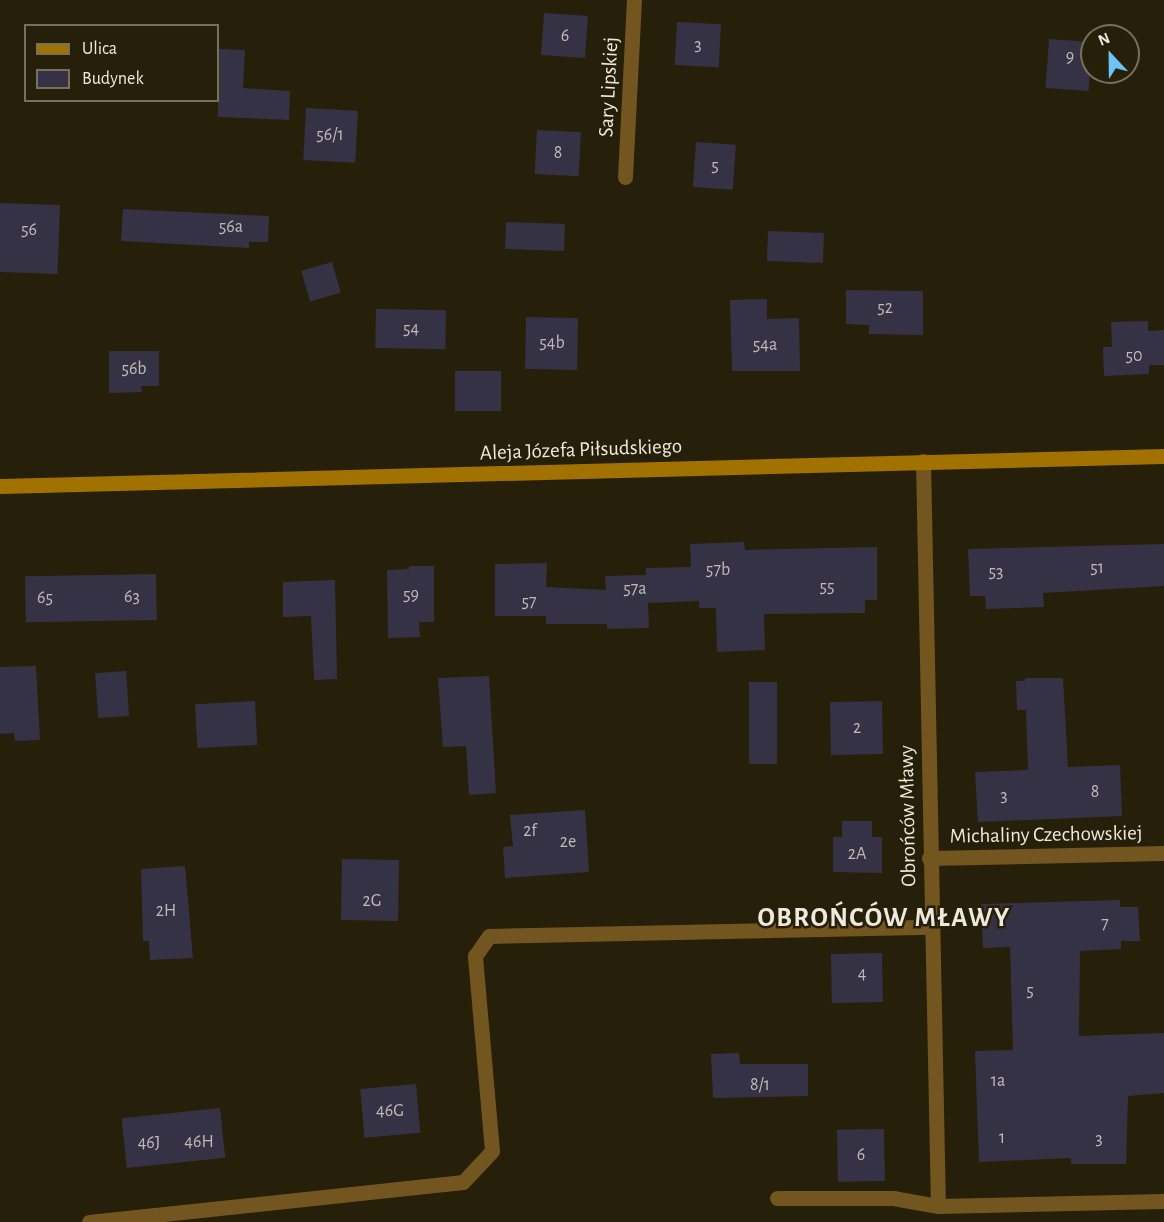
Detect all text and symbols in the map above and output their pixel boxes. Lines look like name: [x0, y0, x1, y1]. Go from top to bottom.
legend: [24, 24, 219, 102]
north arrow: [1080, 24, 1140, 84]
house number: 6: [561, 25, 569, 47]
text: N: [1096, 30, 1112, 49]
house number: 3: [694, 34, 702, 56]
street label: Sary Lipskiej: [594, 36, 624, 138]
text: Ulica: [82, 40, 117, 58]
house number: 9: [1066, 46, 1074, 68]
text: Budynek: [82, 70, 144, 88]
house number: 56/1: [316, 124, 344, 146]
house number: 8: [554, 142, 562, 164]
house number: 5: [711, 155, 719, 177]
house number: 56a: [219, 216, 243, 238]
house number: 56: [21, 219, 37, 241]
house number: 52: [877, 297, 893, 319]
house number: 54: [403, 318, 419, 340]
house number: 54b: [539, 332, 565, 354]
house number: 54a: [753, 334, 777, 356]
house number: 50: [1125, 345, 1143, 367]
house number: 56b: [121, 358, 147, 380]
street label: Aleja Józefa Piłsudskiego: [479, 434, 683, 466]
house number: 51: [1090, 557, 1104, 579]
house number: 57b: [706, 559, 730, 581]
house number: 53: [989, 561, 1003, 583]
house number: 55: [819, 576, 835, 598]
house number: 57a: [623, 578, 647, 600]
house number: 59: [403, 584, 419, 606]
house number: 63: [124, 586, 140, 608]
house number: 65: [37, 587, 53, 609]
house number: 57: [521, 591, 537, 613]
house number: 2: [853, 717, 861, 739]
street label: Obrońców Mławy: [894, 745, 922, 887]
house number: 8: [1091, 781, 1099, 803]
house number: 3: [1000, 785, 1008, 807]
house number: 2f: [523, 820, 537, 842]
street label: Michaliny Czechowskiej: [949, 821, 1143, 849]
house number: 2e: [560, 831, 576, 853]
house number: 2A: [848, 843, 866, 865]
house number: 2G: [363, 890, 381, 912]
house number: 2H: [156, 900, 176, 922]
district label: OBROŃCÓW MŁAWY: [757, 902, 1011, 934]
house number: 7: [1101, 913, 1109, 935]
house number: 4: [858, 963, 866, 985]
house number: 5: [1026, 980, 1034, 1002]
house number: 1a: [991, 1070, 1005, 1092]
house number: 8/1: [750, 1074, 770, 1096]
house number: 46G: [376, 1100, 404, 1122]
house number: 1: [999, 1127, 1005, 1149]
house number: 3: [1095, 1128, 1103, 1150]
house number: 46H: [184, 1131, 214, 1153]
house number: 46J: [138, 1132, 160, 1154]
house number: 6: [857, 1144, 865, 1166]

